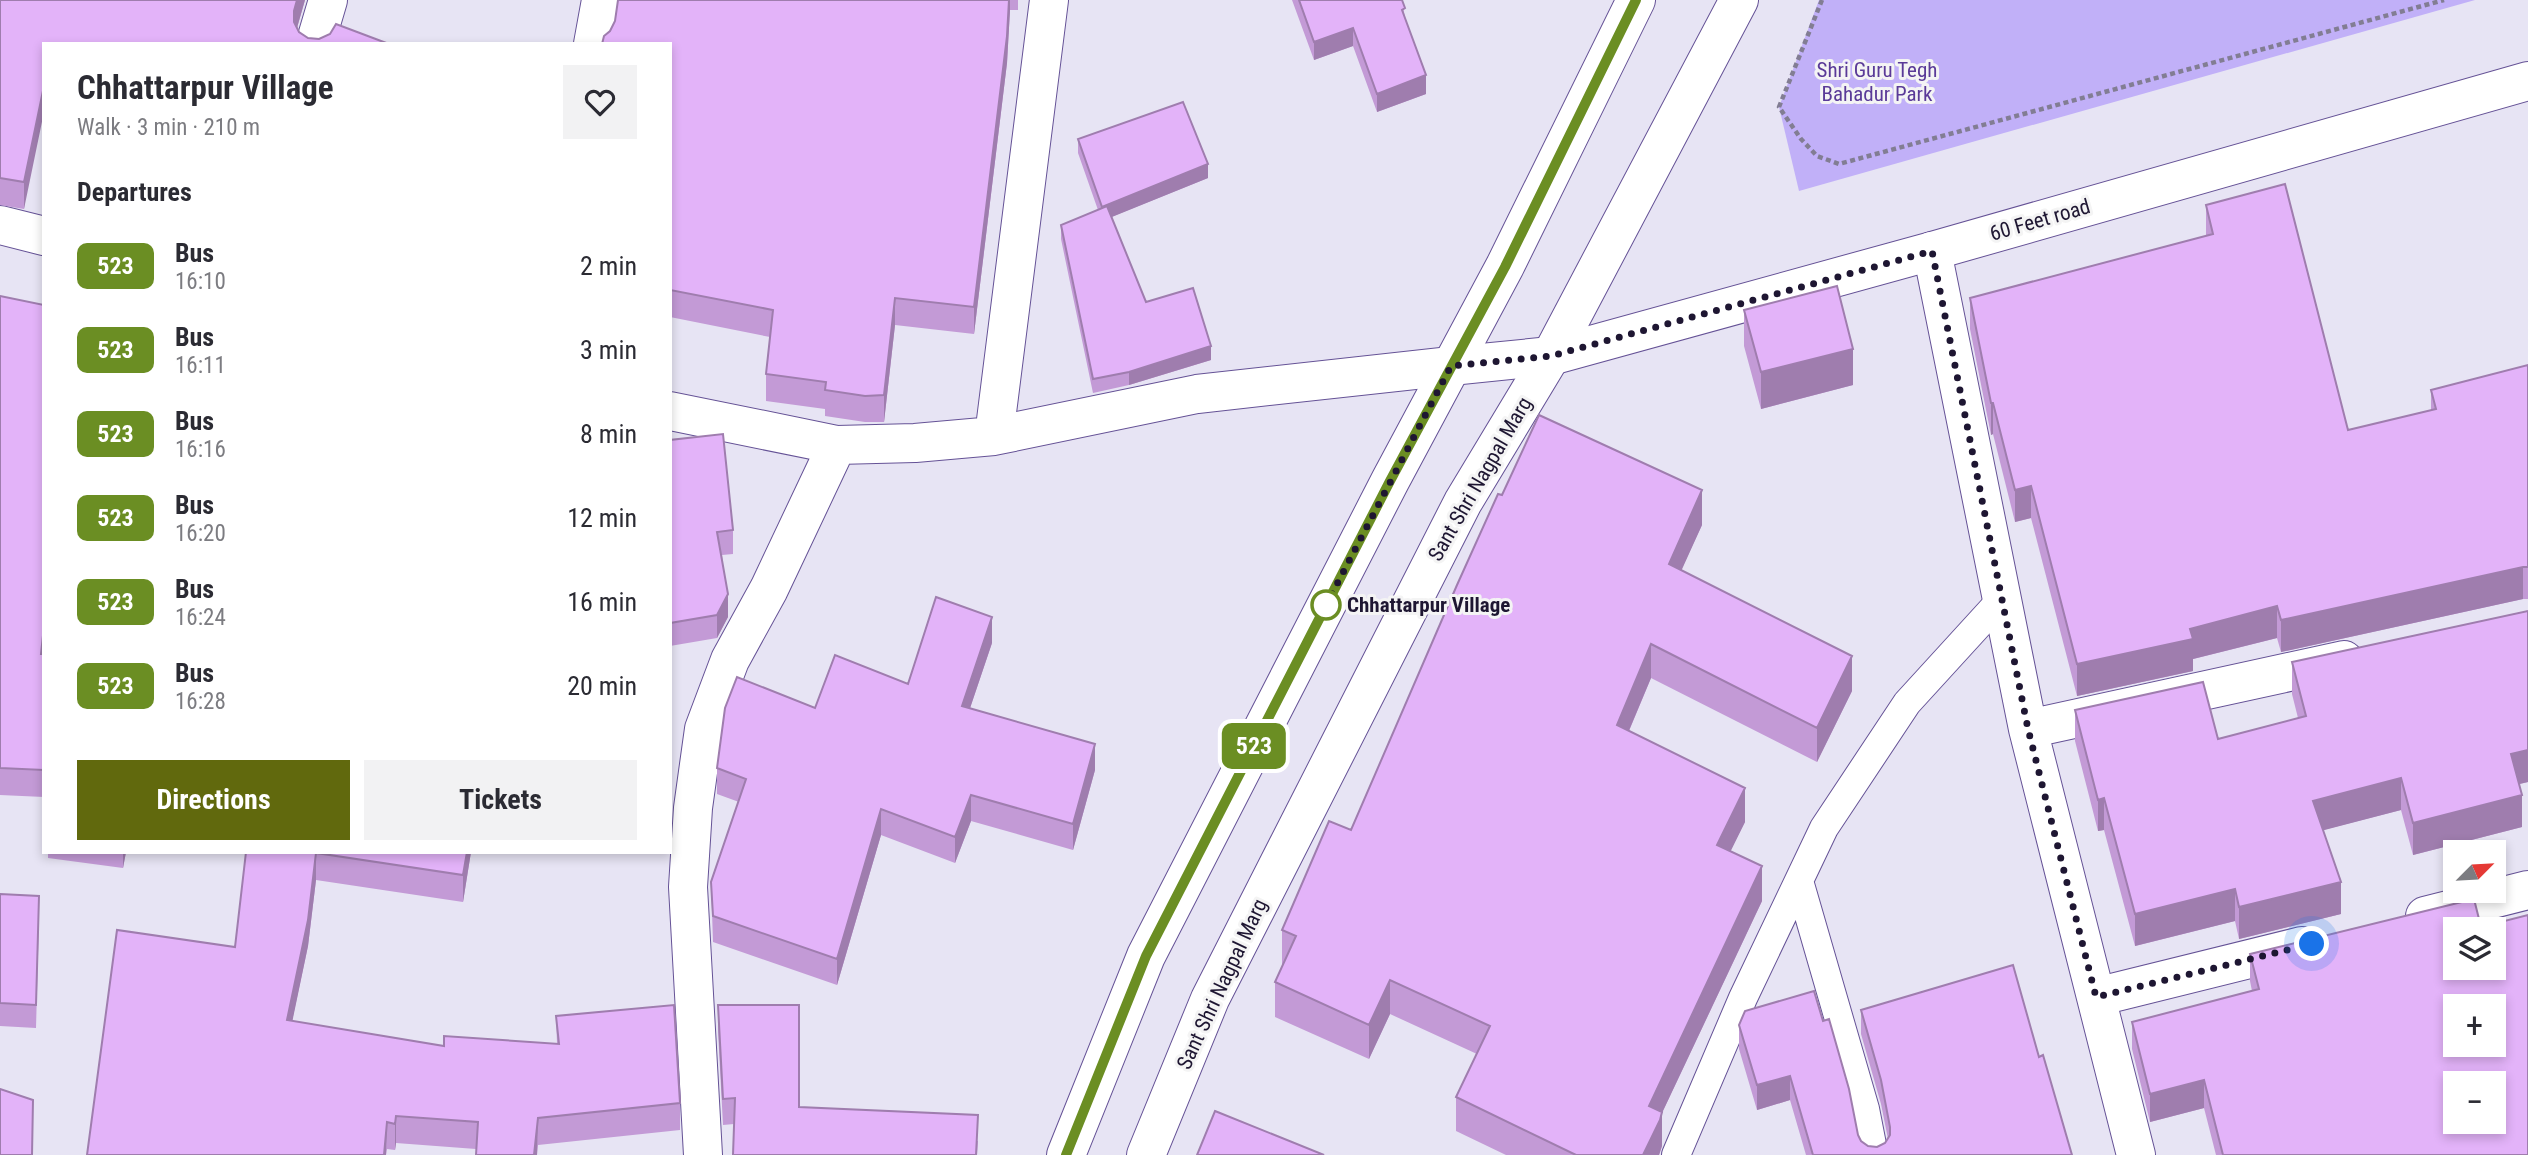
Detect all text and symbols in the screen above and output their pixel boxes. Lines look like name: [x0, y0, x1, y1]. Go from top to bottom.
park label: Shri Guru Tegh Bahadur Park: [1817, 58, 1937, 106]
button: heart: [563, 65, 637, 139]
text: Chhattarpur Village: [77, 68, 334, 107]
text: Walk · 3 min · 210 m: [77, 114, 260, 141]
text: Departures: [77, 177, 192, 207]
street label: 60 Feet road: [1987, 194, 2093, 246]
text: Bus: [175, 238, 214, 268]
text: 2 min: [580, 251, 637, 281]
text: 523: [97, 252, 134, 280]
text: 16:10: [175, 268, 226, 295]
text: Bus: [175, 322, 214, 352]
text: 3 min: [580, 335, 637, 365]
text: 523: [97, 336, 134, 364]
text: 16:11: [175, 352, 226, 379]
street label: Sant Shri Nagpal Marg: [1423, 393, 1537, 565]
text: Bus: [175, 406, 214, 436]
text: 8 min: [580, 419, 637, 449]
text: 523: [97, 420, 134, 448]
text: 16:16: [175, 436, 226, 463]
text: Bus: [175, 490, 214, 520]
text: 12 min: [567, 503, 637, 533]
text: 523: [97, 504, 134, 532]
text: 16:20: [175, 520, 226, 547]
text: Bus: [175, 574, 214, 604]
text: 16 min: [567, 587, 637, 617]
text: 523: [97, 588, 134, 616]
marker: Chhattarpur Village: [1311, 590, 1341, 620]
place label: Chhattarpur Village: [1347, 593, 1510, 617]
text: 16:24: [175, 604, 226, 631]
text: Bus: [175, 658, 214, 688]
text: 20 min: [567, 671, 637, 701]
text: 523: [97, 672, 134, 700]
text: 16:28: [175, 688, 226, 715]
line badge: 523: [1214, 723, 1294, 769]
text: 523: [1236, 732, 1272, 760]
button: Directions: [77, 760, 350, 840]
button: Tickets: [364, 760, 637, 840]
north arrow: [2443, 840, 2506, 903]
map controls: [2443, 840, 2506, 1134]
street label: Sant Shri Nagpal Marg: [1172, 895, 1272, 1073]
button: layers: [2443, 917, 2506, 980]
your location: [2294, 926, 2329, 961]
button: +: [2443, 994, 2506, 1057]
button: −: [2443, 1071, 2506, 1134]

